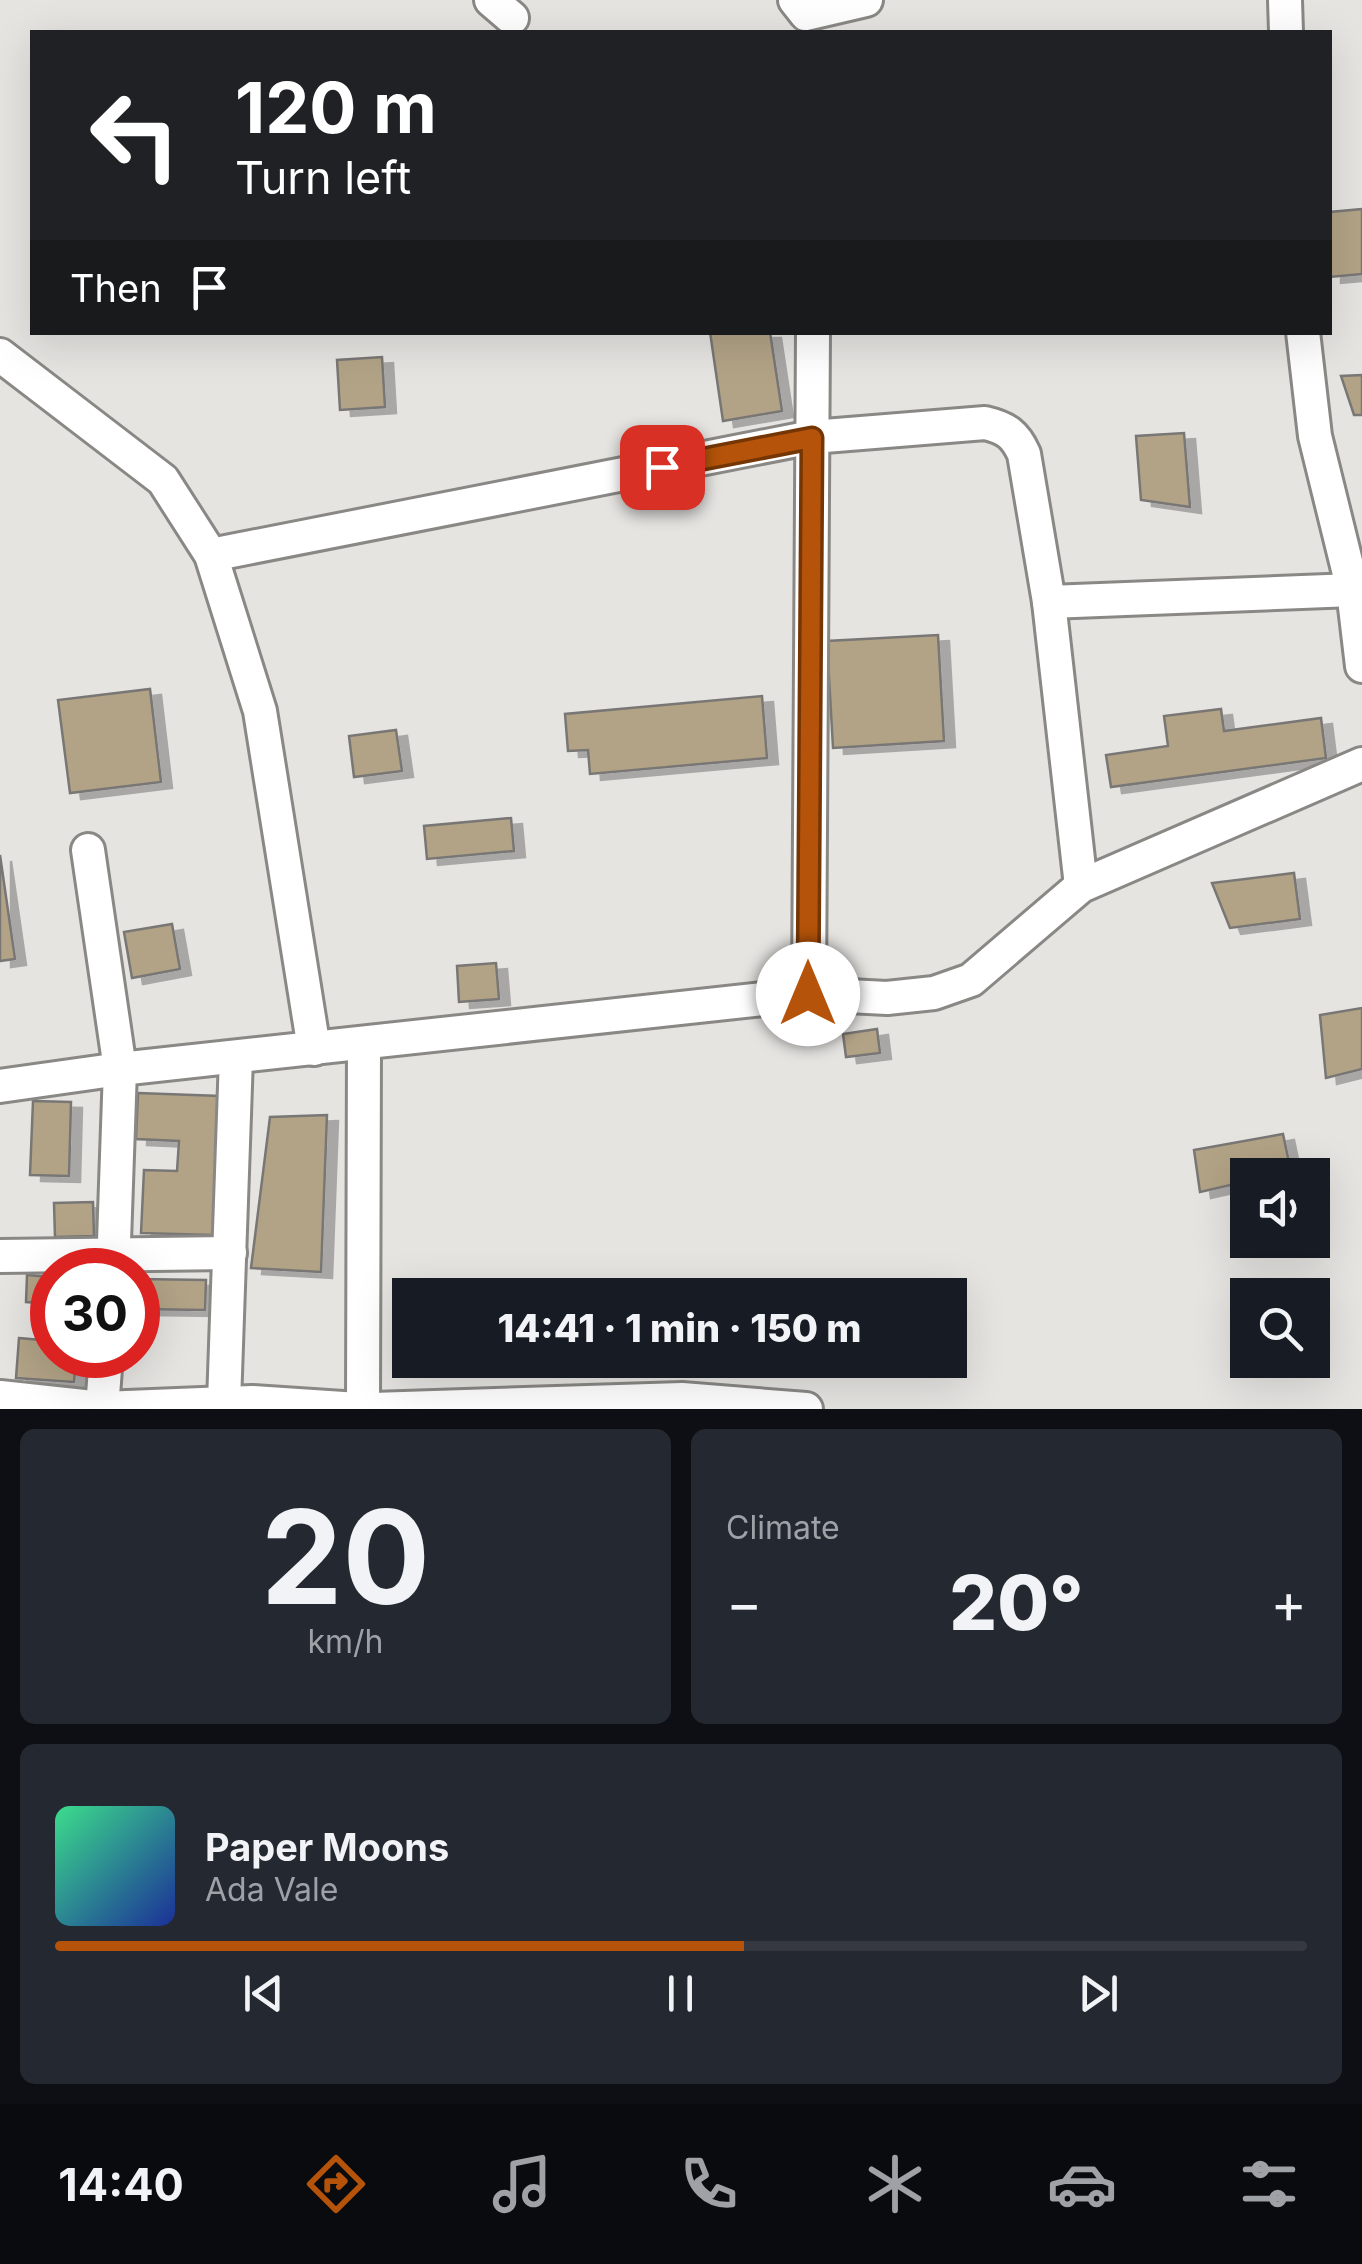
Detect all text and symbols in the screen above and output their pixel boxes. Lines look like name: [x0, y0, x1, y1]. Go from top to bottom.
text: 120 m: [235, 65, 437, 150]
icon: left: [70, 70, 200, 200]
text: Turn left: [235, 150, 411, 205]
icon: arrive: [182, 260, 237, 315]
text: Then: [70, 265, 162, 311]
pin: [620, 425, 705, 510]
icon: arrive: [635, 440, 690, 495]
position arrow: [756, 942, 860, 1046]
map controls: [1230, 1158, 1330, 1378]
button: sound: [1230, 1158, 1330, 1258]
speed limit sign: 30: [30, 1248, 160, 1378]
button: search: [1230, 1278, 1330, 1378]
text: 14:41 · 1 min · 150 m: [497, 1305, 862, 1351]
text: 20: [261, 1478, 430, 1635]
text: Climate: [726, 1508, 840, 1547]
text: 20°: [949, 1557, 1084, 1648]
text: −: [726, 1570, 762, 1636]
text: +: [1271, 1570, 1307, 1636]
text: km/h: [307, 1622, 384, 1661]
text: Paper Moons: [205, 1824, 449, 1870]
text: Ada Vale: [205, 1870, 338, 1909]
icon: previous: [236, 1966, 291, 2021]
icon: pause: [653, 1966, 708, 2021]
icon: next: [1071, 1966, 1126, 2021]
icon: directions: [301, 2149, 371, 2219]
icon: music: [487, 2149, 557, 2219]
icon: phone: [674, 2149, 744, 2219]
icon: climate: [860, 2149, 930, 2219]
icon: car: [1047, 2149, 1117, 2219]
icon: filters: [1234, 2149, 1304, 2219]
text: 14:40: [58, 2157, 184, 2212]

